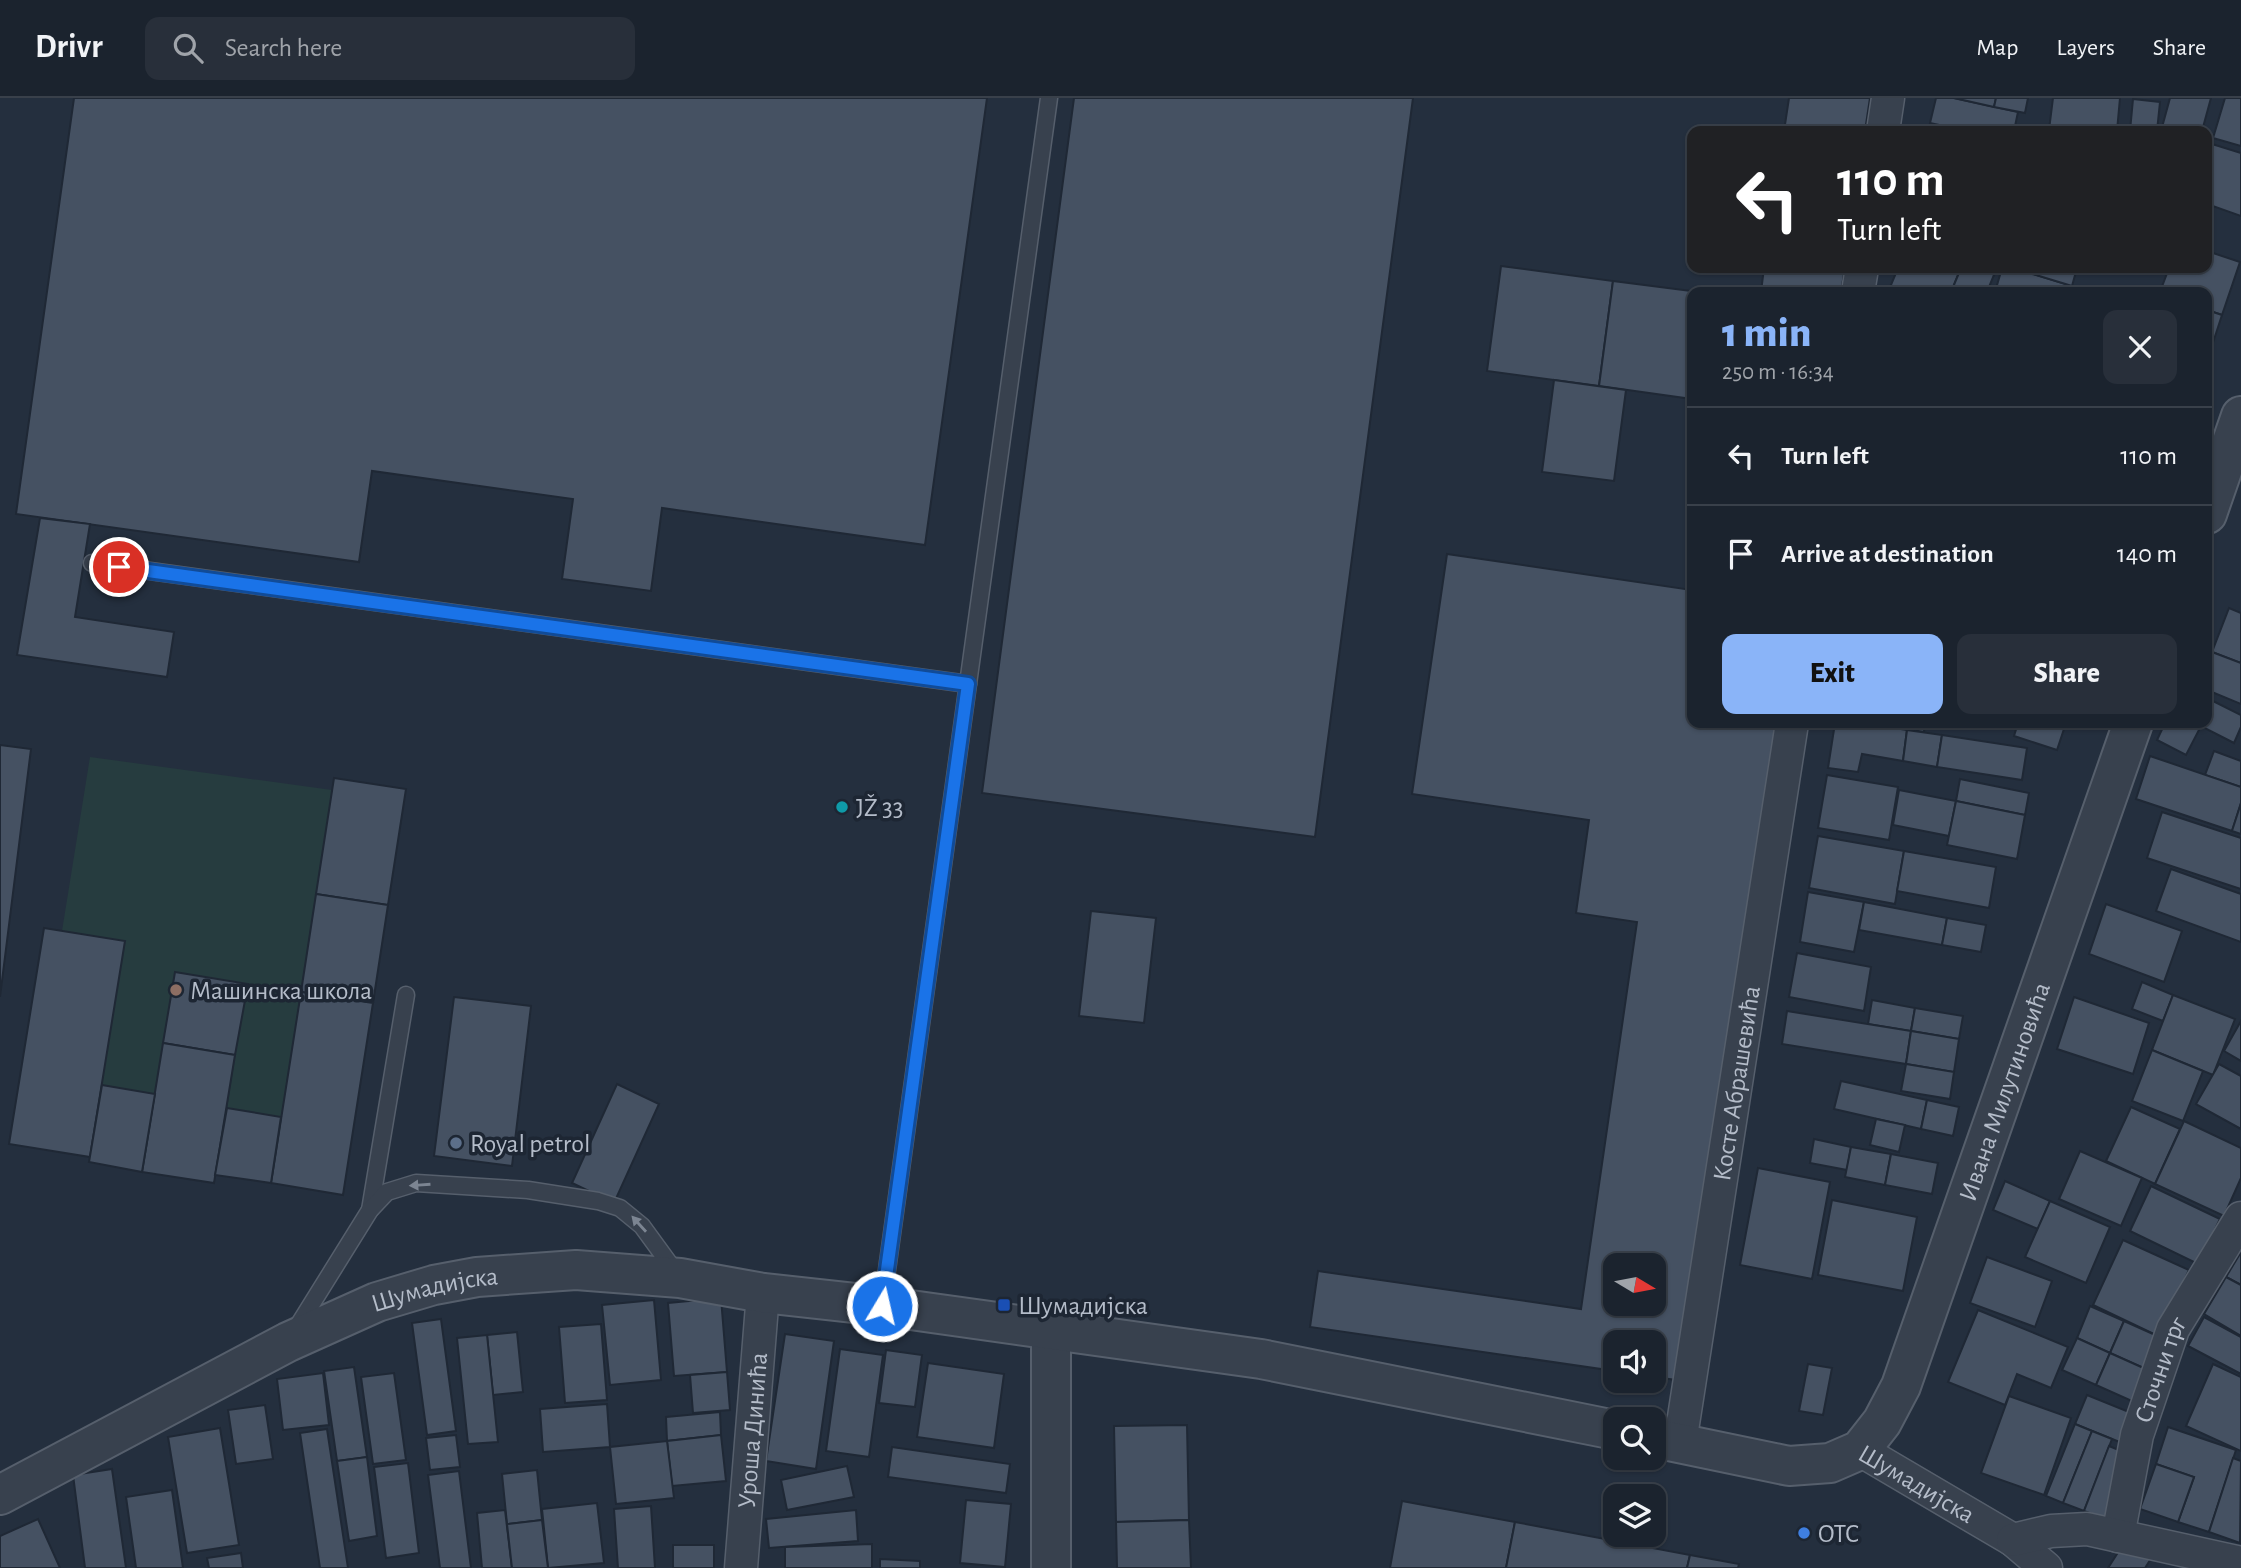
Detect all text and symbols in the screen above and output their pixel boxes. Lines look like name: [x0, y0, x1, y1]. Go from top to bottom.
search box: [145, 17, 635, 80]
icon: search: [169, 29, 207, 67]
text: Drivr: [35, 31, 103, 64]
text: Search here: [225, 35, 342, 61]
text: Map: [1976, 36, 2018, 60]
text: Layers: [2056, 36, 2115, 60]
text: Share: [2153, 36, 2206, 60]
icon: left: [1722, 154, 1813, 245]
text: 110 m: [1837, 156, 1945, 205]
text: Turn left: [1837, 214, 1941, 246]
button: close: [2103, 310, 2177, 384]
text: 1 min: [1722, 312, 1811, 354]
text: 250 m · 16:34: [1722, 361, 1834, 384]
icon: left: [1722, 437, 1760, 475]
text: Turn left: [1781, 443, 1869, 469]
text: 110 m: [2120, 443, 2177, 469]
icon: arrive: [1722, 535, 1760, 573]
pin: [89, 537, 149, 597]
text: Arrive at destination: [1781, 541, 1994, 567]
text: 140 m: [2117, 541, 2177, 567]
icon: arrive: [100, 548, 138, 586]
button: Exit: [1722, 634, 1943, 714]
button: Share: [1957, 634, 2177, 714]
place label: JŽ 33: [856, 794, 904, 821]
marker: JŽ 33: [834, 799, 850, 815]
place label: Машинска школа: [190, 978, 372, 1004]
street label: Ивана Милутиновића: [1955, 979, 2055, 1205]
marker: Машинска школа: [168, 982, 184, 998]
street label: Косте Абрашевића: [1709, 984, 1765, 1183]
place label: Royal petrol: [470, 1131, 590, 1157]
marker: Royal petrol: [448, 1135, 464, 1151]
one-way arrow: [409, 1180, 431, 1191]
one-way arrow: [631, 1215, 647, 1233]
north arrow: [1603, 1253, 1666, 1316]
map controls: [1603, 1253, 1666, 1547]
street label: Шумадијска: [368, 1264, 499, 1317]
position arrow: [845, 1269, 919, 1343]
place label: Шумадијска: [1018, 1293, 1148, 1319]
marker: Шумадијска: [996, 1297, 1012, 1313]
street label: Сточни трг: [2130, 1311, 2192, 1426]
button: sound: [1603, 1330, 1666, 1393]
street label: Уроша Динића: [734, 1351, 772, 1510]
button: search: [1603, 1407, 1666, 1470]
street label: Шумадијска: [1854, 1440, 1979, 1529]
button: layers: [1603, 1484, 1666, 1547]
place label: OTC: [1818, 1521, 1859, 1547]
marker: OTC: [1796, 1525, 1812, 1541]

